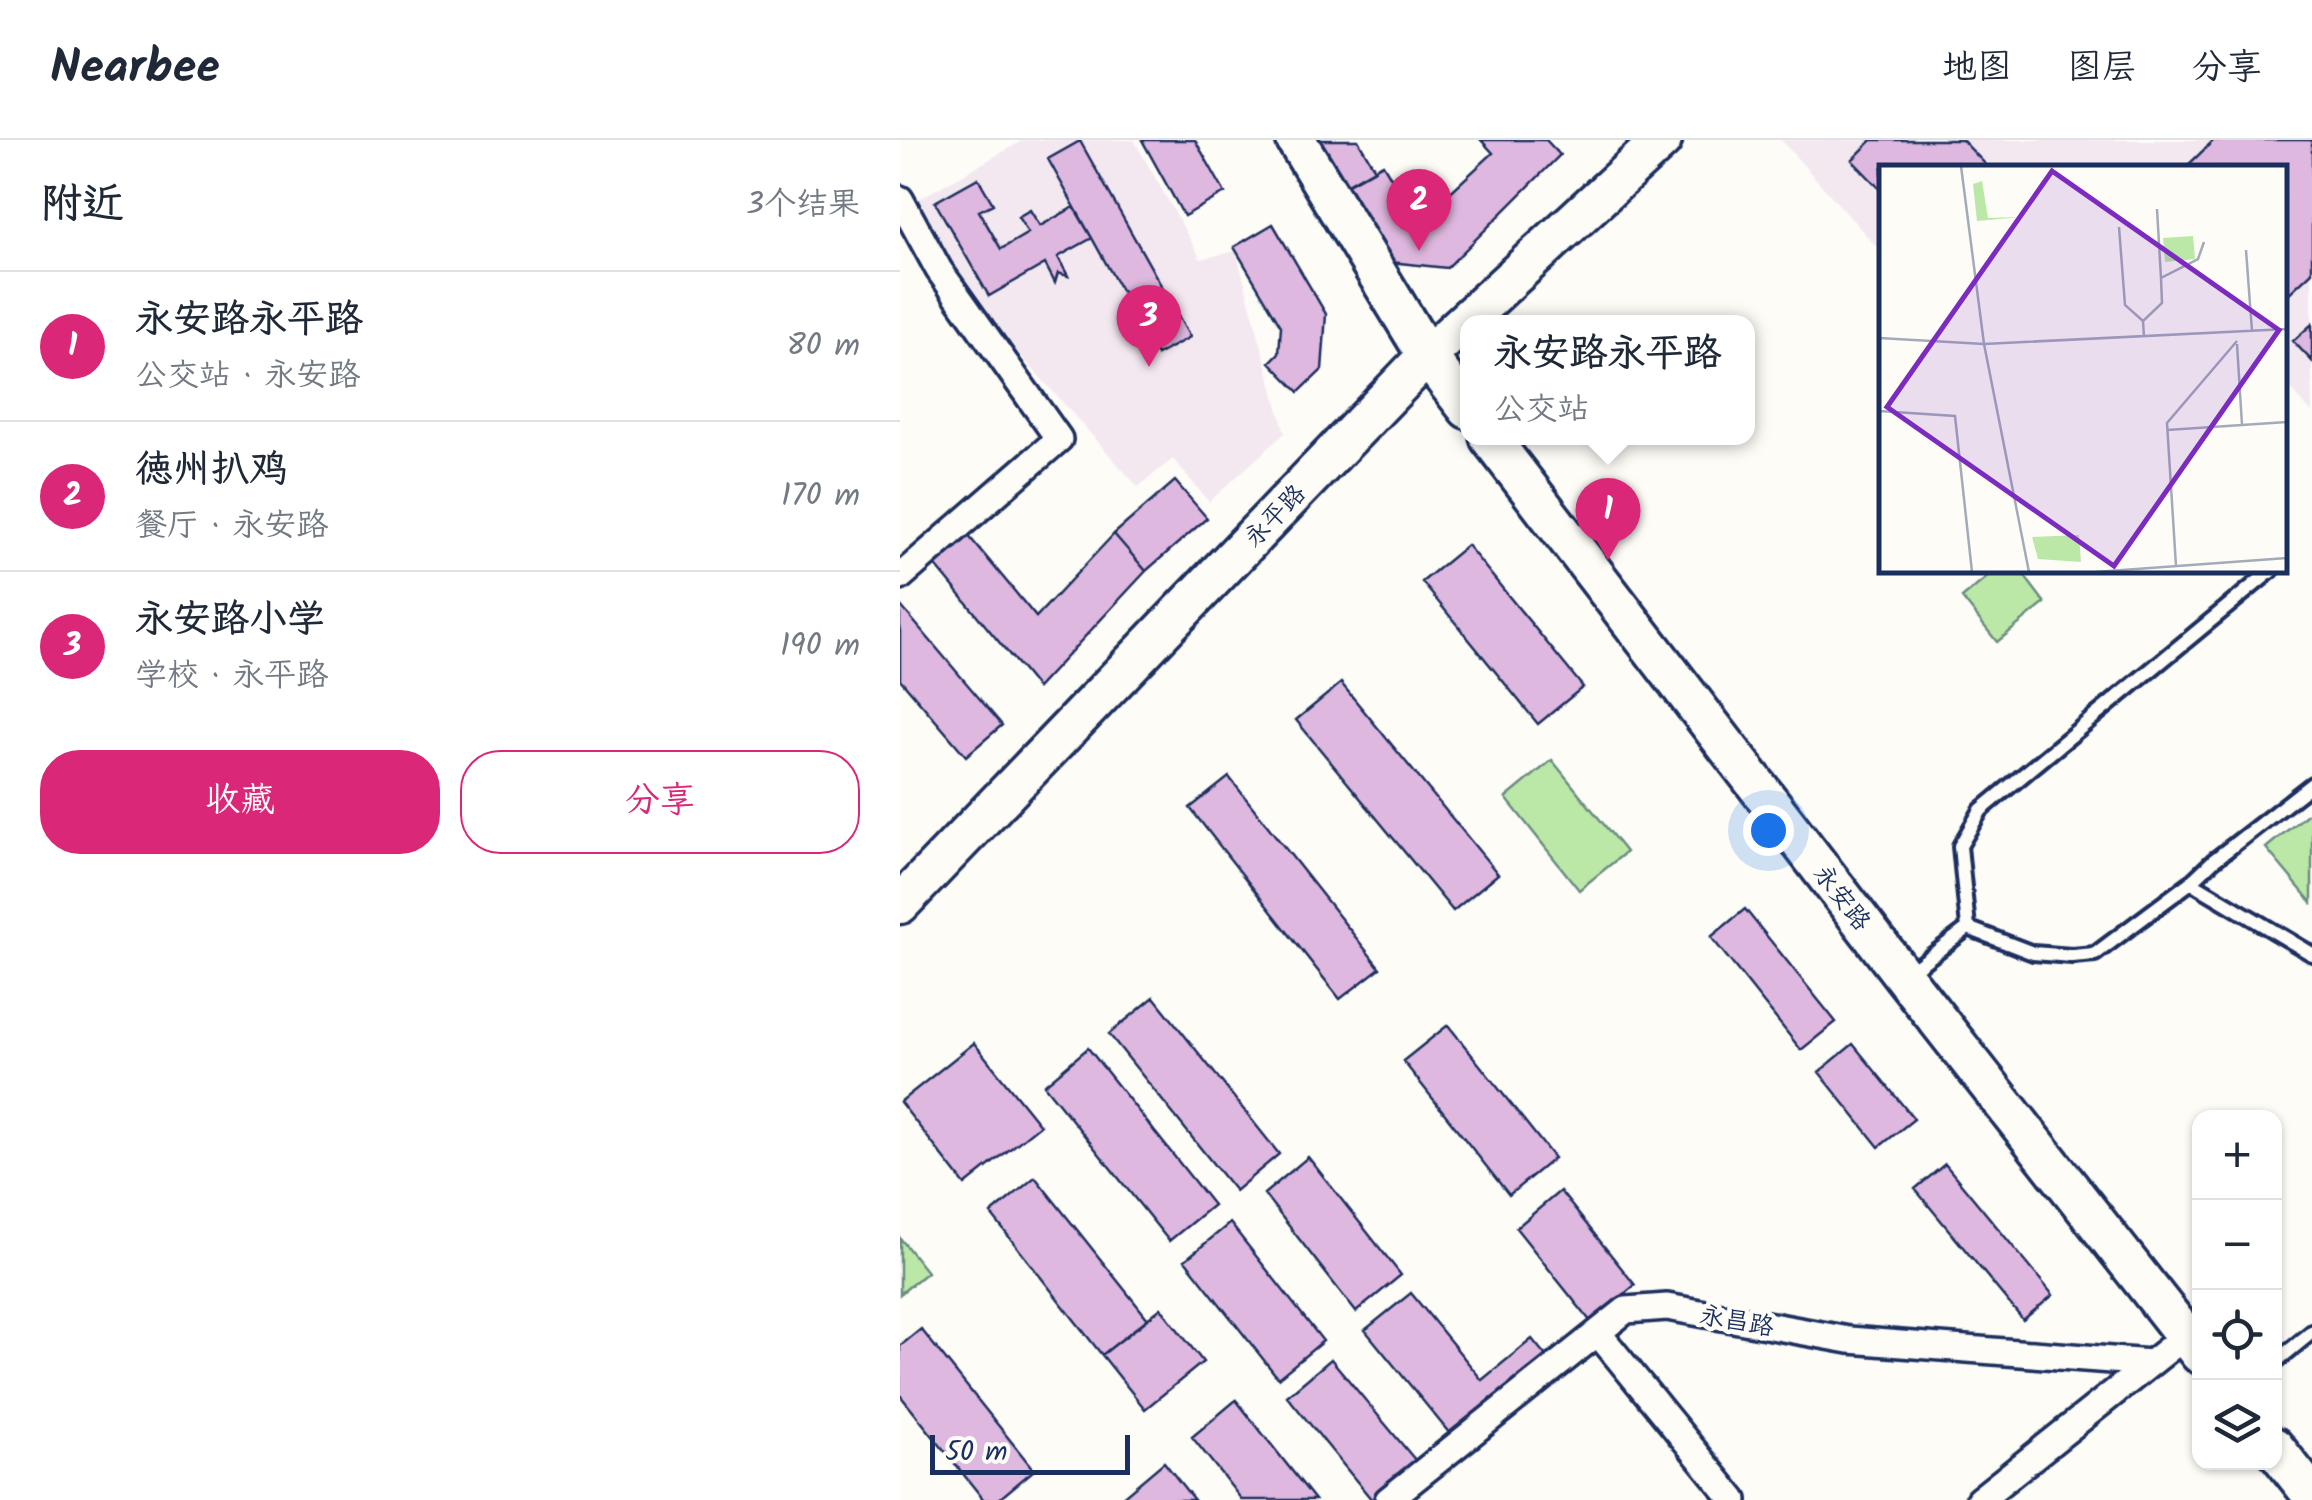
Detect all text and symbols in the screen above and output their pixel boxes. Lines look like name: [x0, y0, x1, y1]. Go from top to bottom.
text: Nearbee: [50, 31, 220, 107]
text: 地图: [1942, 41, 2012, 97]
text: 图层: [2067, 41, 2137, 97]
text: 分享: [2192, 41, 2262, 97]
inset map: [1879, 165, 2287, 572]
pin: 2: [1386, 168, 1452, 251]
text: 附近: [40, 172, 124, 239]
text: 3个结果: [746, 180, 860, 231]
pin: 3: [1116, 284, 1182, 367]
text: 永安路永平路: [135, 291, 363, 351]
popup: [1460, 315, 1755, 445]
text: 1: [68, 321, 77, 372]
text: 80 m: [786, 321, 860, 372]
text: 永安路永平路: [1493, 325, 1722, 385]
text: 公交站 · 永安路: [135, 351, 360, 402]
text: 公交站: [1493, 385, 1590, 436]
text: 徳州扒鸡: [135, 441, 287, 501]
text: 2: [63, 471, 82, 522]
text: 170 m: [781, 471, 860, 522]
street label: 永平路: [1235, 476, 1316, 557]
pin: 1: [1576, 478, 1640, 560]
text: 餐厅 · 永安路: [135, 501, 328, 552]
text: 永安路小学: [135, 591, 325, 651]
text: 3: [64, 621, 81, 672]
text: 190 m: [780, 621, 860, 672]
text: 学校 · 永平路: [135, 651, 328, 702]
button: 收藏: [40, 750, 440, 854]
button: 分享: [460, 750, 860, 854]
your location: [1743, 805, 1794, 856]
street label: 永安路: [1803, 856, 1880, 940]
map controls: [2192, 1110, 2282, 1470]
button: +: [2192, 1110, 2282, 1200]
button: −: [2192, 1200, 2282, 1290]
button: locate: [2192, 1290, 2282, 1380]
street label: 永昌路: [1696, 1296, 1777, 1348]
button: layers: [2192, 1380, 2282, 1470]
scale bar: [930, 1430, 1130, 1474]
text: 50 m: [945, 1430, 1008, 1475]

